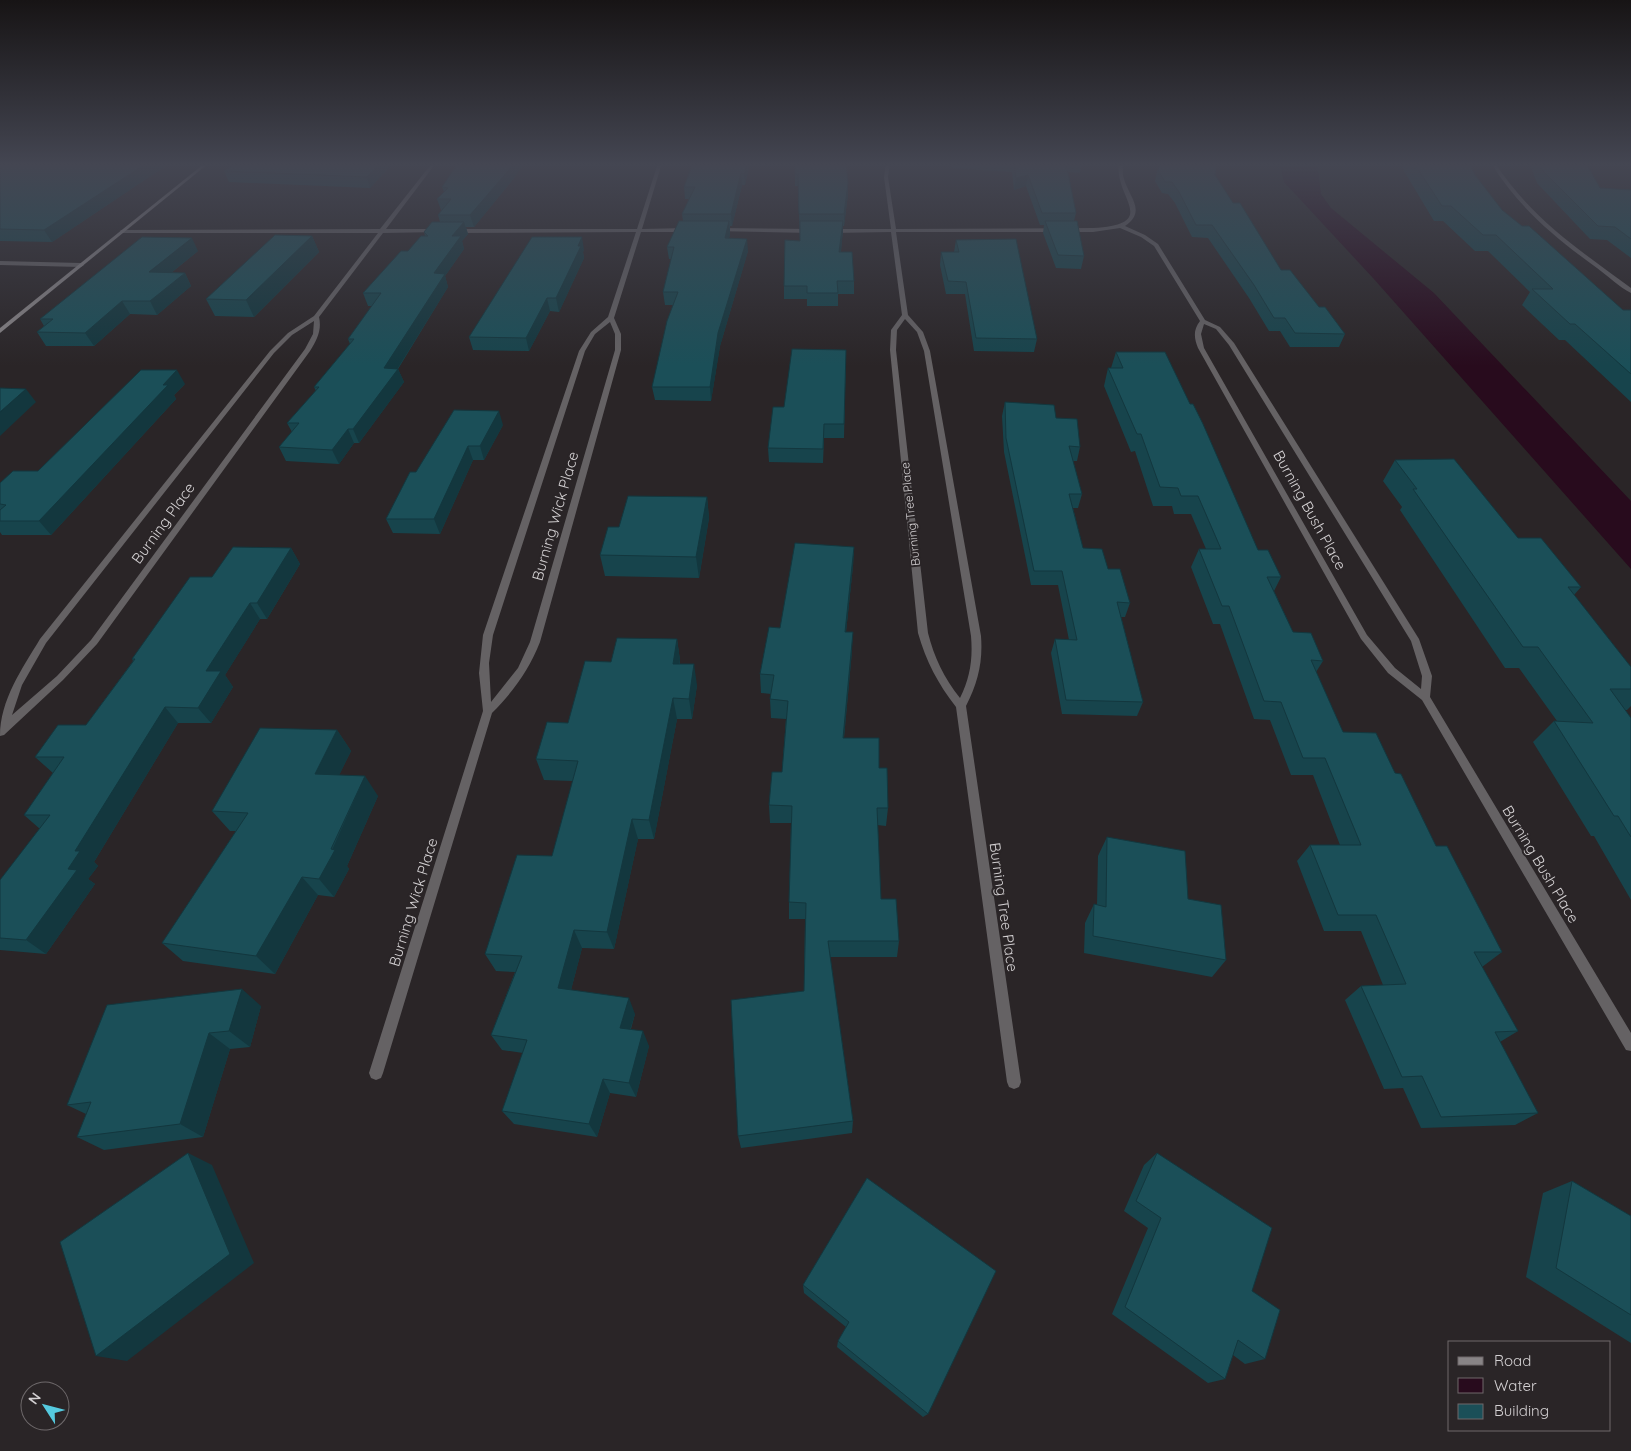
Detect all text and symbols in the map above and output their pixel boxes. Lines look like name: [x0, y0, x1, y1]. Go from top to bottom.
street label: Burning Bush Place: [1269, 447, 1351, 573]
street label: Burning Wick Place: [527, 449, 583, 583]
street label: Burning Tree Place: [897, 461, 923, 567]
street label: Burning Place: [127, 479, 199, 567]
street label: Burning Bush Place: [1498, 802, 1584, 926]
street label: Burning Wick Place: [384, 835, 442, 969]
street label: Burning Tree Place: [986, 841, 1022, 973]
legend: [1448, 1341, 1611, 1431]
text: Road: [1494, 1351, 1531, 1370]
text: Water: [1494, 1376, 1537, 1395]
north arrow: [20, 1381, 70, 1431]
text: N: [24, 1389, 45, 1408]
text: Building: [1494, 1401, 1549, 1420]

